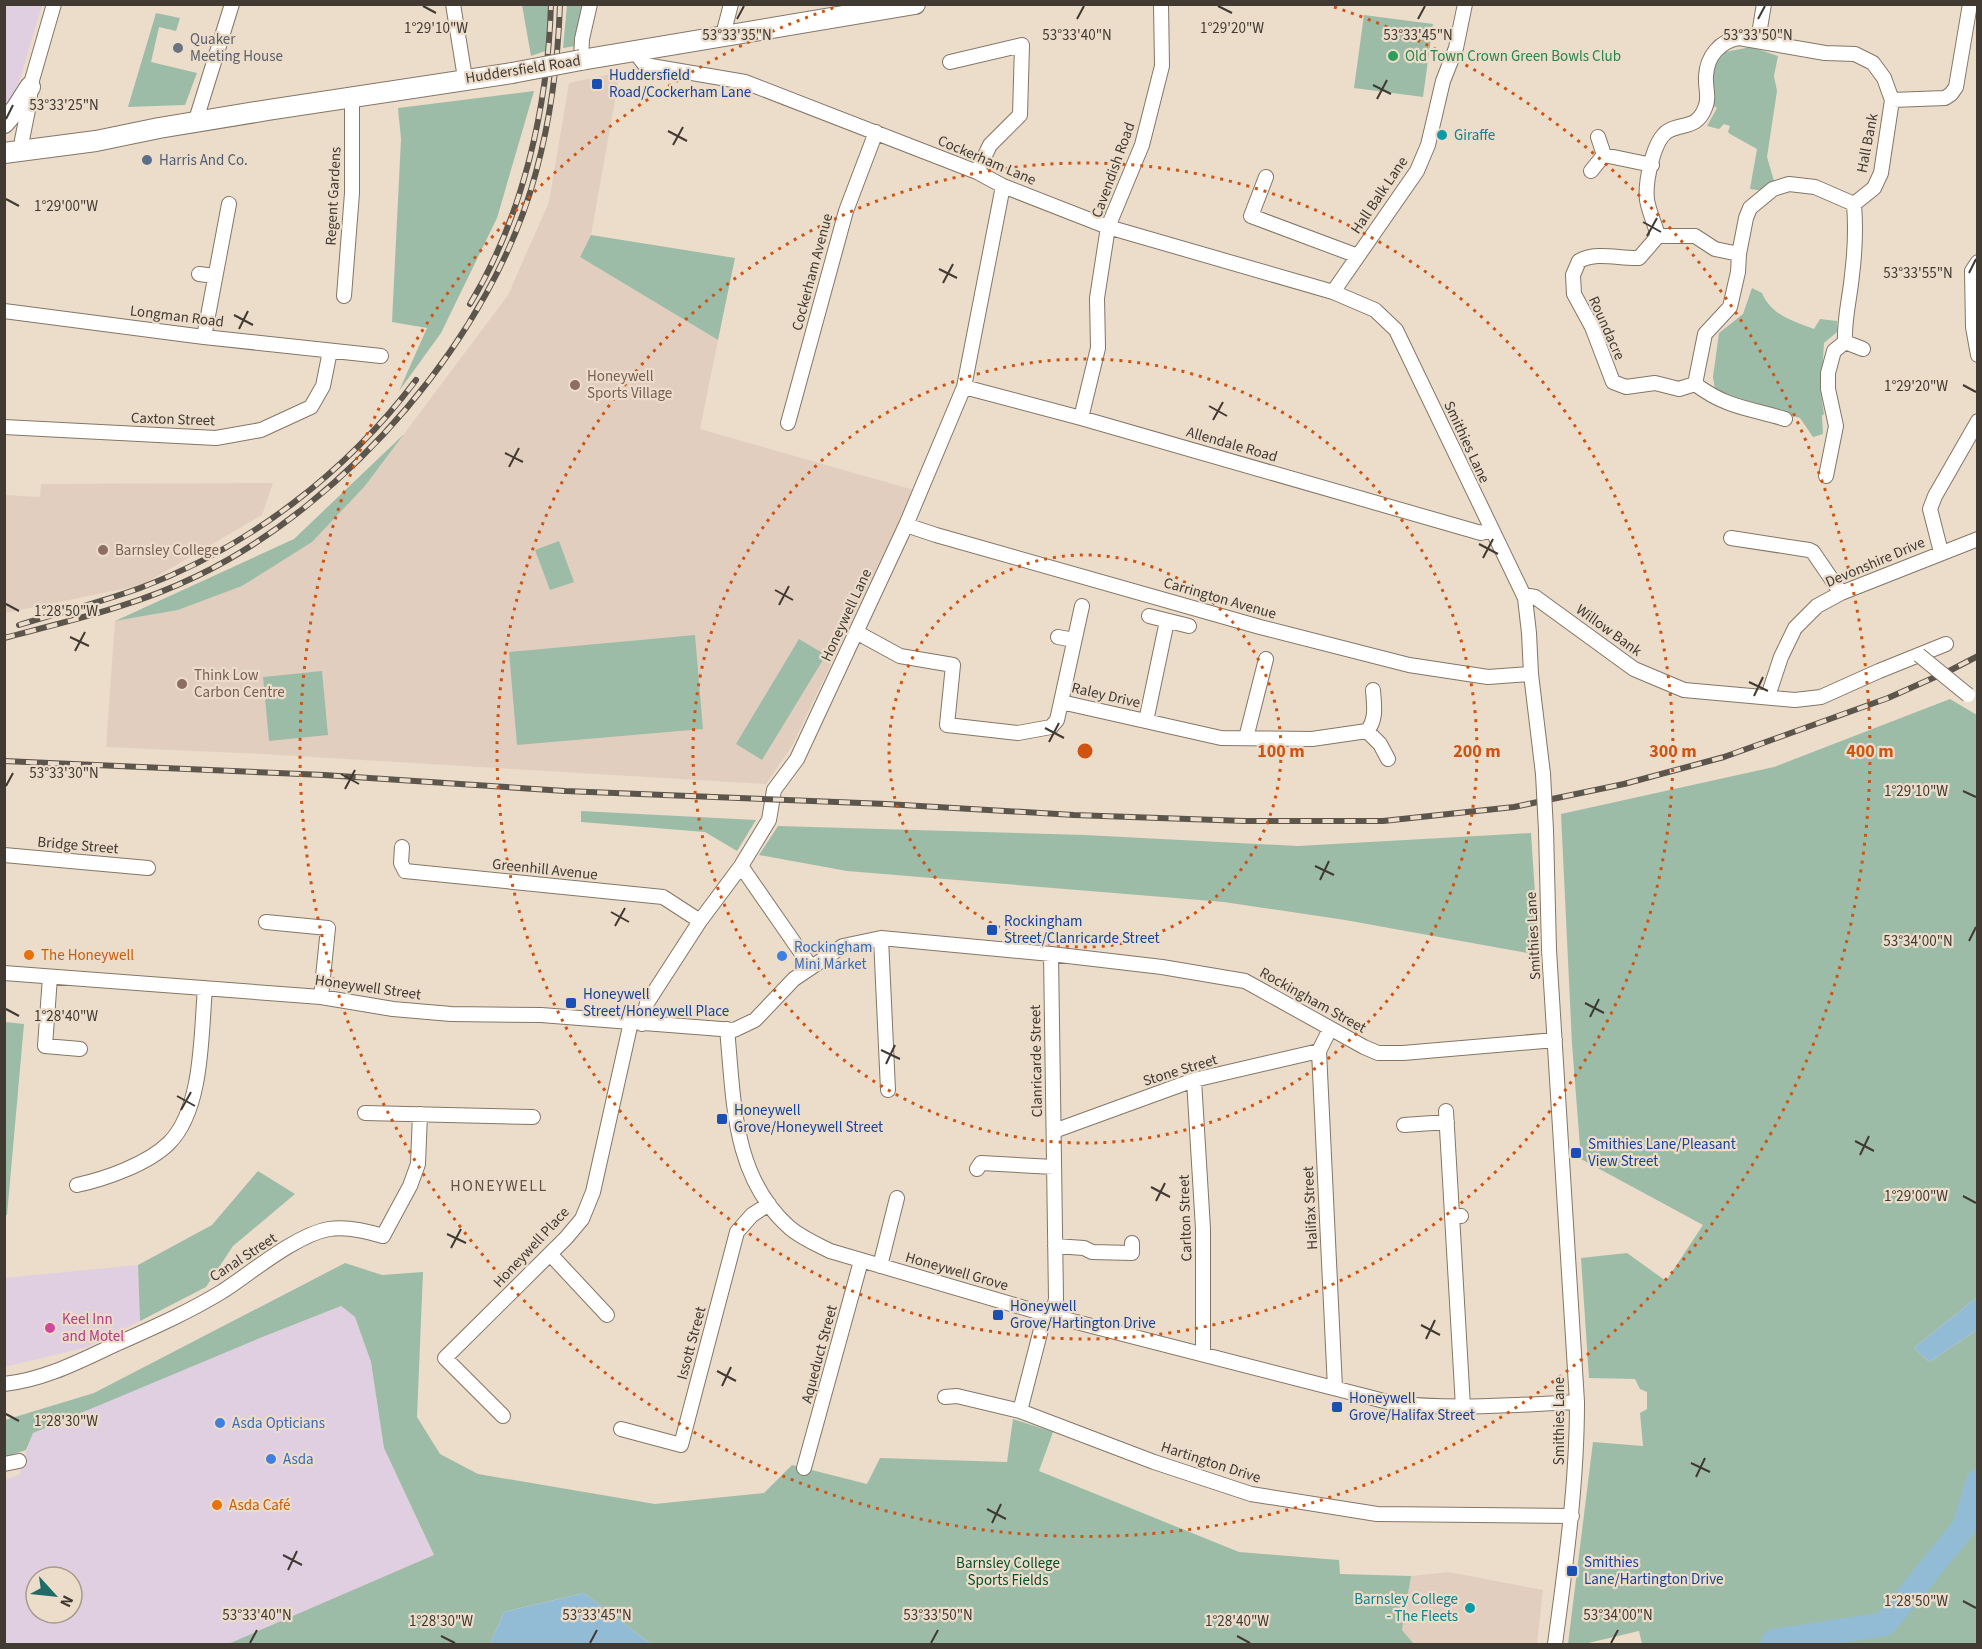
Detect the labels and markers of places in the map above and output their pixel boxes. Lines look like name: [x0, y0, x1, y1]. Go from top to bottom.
place label: Quaker Meeting House: [190, 29, 283, 67]
marker: Quaker Meeting House: [171, 41, 185, 55]
place label: Old Town Crown Green Bowls Club: [1405, 46, 1621, 67]
marker: Old Town Crown Green Bowls Club: [1386, 49, 1400, 63]
place label: Huddersfield Road/Cockerham Lane: [609, 65, 751, 103]
marker: Huddersfield Road/Cockerham Lane: [590, 77, 604, 91]
place label: Giraffe: [1454, 125, 1495, 146]
marker: Giraffe: [1435, 128, 1449, 142]
place label: Harris And Co.: [159, 150, 248, 171]
marker: Harris And Co.: [140, 153, 154, 167]
place label: Honeywell Sports Village: [587, 366, 672, 404]
marker: Honeywell Sports Village: [568, 378, 582, 392]
place label: Barnsley College: [115, 540, 219, 561]
marker: Barnsley College: [96, 543, 110, 557]
place label: Think Low Carbon Centre: [194, 665, 285, 703]
marker: Think Low Carbon Centre: [175, 677, 189, 691]
centre of rings: [1075, 741, 1095, 761]
place label: Rockingham Street/Clanricarde Street: [1004, 911, 1160, 949]
marker: Rockingham Street/Clanricarde Street: [985, 923, 999, 937]
place label: Rockingham Mini Market: [794, 937, 872, 975]
place label: The Honeywell: [41, 945, 134, 966]
marker: The Honeywell: [22, 948, 36, 962]
marker: Rockingham Mini Market: [775, 949, 789, 963]
place label: Honeywell Street/Honeywell Place: [583, 984, 729, 1022]
marker: Honeywell Street/Honeywell Place: [564, 996, 578, 1010]
place label: Honeywell Grove/Honeywell Street: [734, 1100, 883, 1138]
marker: Honeywell Grove/Honeywell Street: [715, 1112, 729, 1126]
place label: Smithies Lane/Pleasant View Street: [1588, 1134, 1736, 1172]
marker: Smithies Lane/Pleasant View Street: [1569, 1146, 1583, 1160]
place label: Honeywell Grove/Hartington Drive: [1010, 1296, 1156, 1334]
marker: Honeywell Grove/Hartington Drive: [991, 1308, 1005, 1322]
place label: Keel Inn and Motel: [62, 1309, 124, 1347]
marker: Keel Inn and Motel: [43, 1321, 57, 1335]
place label: Honeywell Grove/Halifax Street: [1349, 1388, 1475, 1426]
marker: Honeywell Grove/Halifax Street: [1330, 1400, 1344, 1414]
place label: Asda Opticians: [232, 1413, 325, 1434]
marker: Asda Opticians: [213, 1416, 227, 1430]
place label: Asda: [283, 1449, 314, 1470]
marker: Asda: [264, 1452, 278, 1466]
place label: Asda Café: [229, 1495, 290, 1516]
marker: Asda Café: [210, 1498, 224, 1512]
place label: Smithies Lane/Hartington Drive: [1584, 1552, 1724, 1590]
marker: Smithies Lane/Hartington Drive: [1565, 1564, 1579, 1578]
place label: Barnsley College - The Fleets: [1354, 1589, 1458, 1627]
marker: Barnsley College - The Fleets: [1463, 1601, 1477, 1615]

